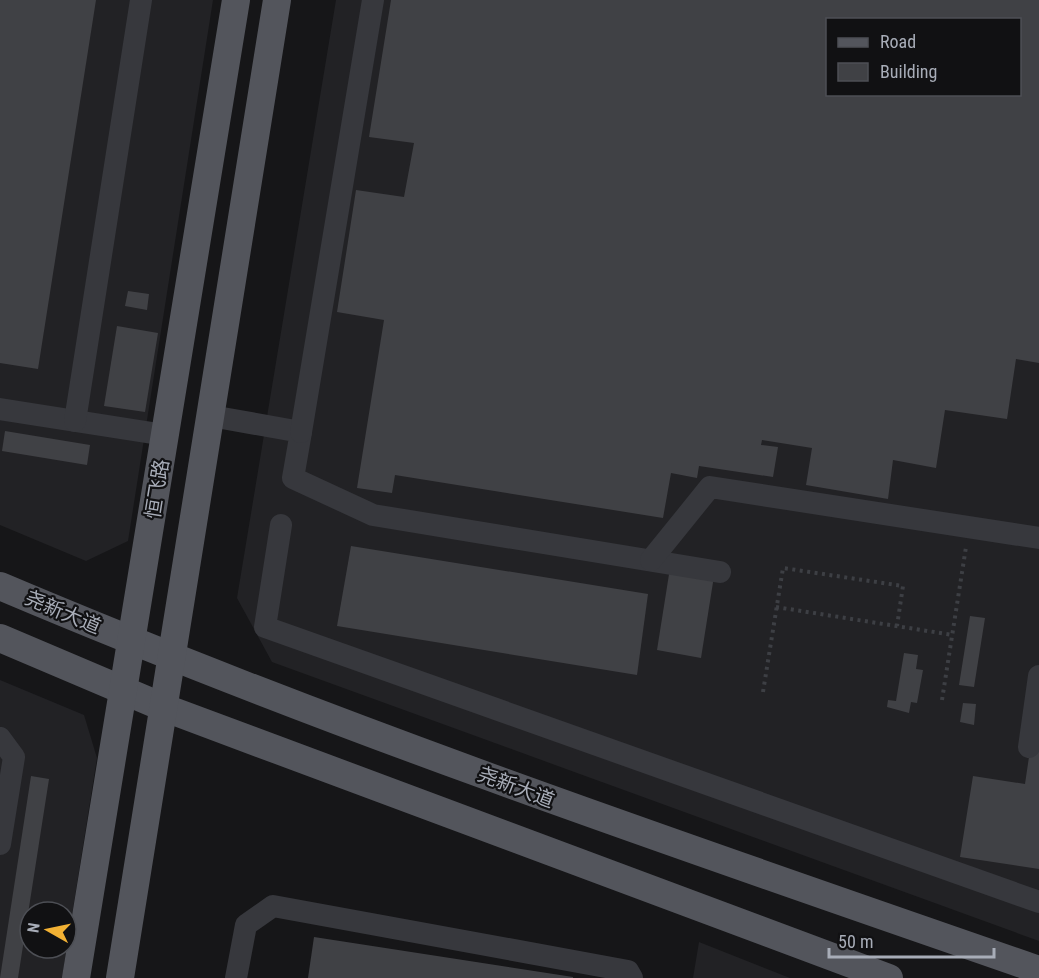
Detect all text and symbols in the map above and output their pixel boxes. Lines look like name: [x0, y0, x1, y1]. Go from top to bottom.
legend: [826, 18, 1021, 96]
text: Road: [880, 31, 916, 52]
text: Building: [880, 61, 937, 82]
street label: 恒飞路: [140, 457, 174, 521]
street label: 尧新大道: [21, 585, 105, 639]
street label: 尧新大道: [474, 761, 558, 813]
north arrow: [18, 900, 78, 960]
text: N: [24, 921, 44, 934]
scale bar: [829, 921, 994, 959]
text: 50 m: [838, 931, 873, 952]

